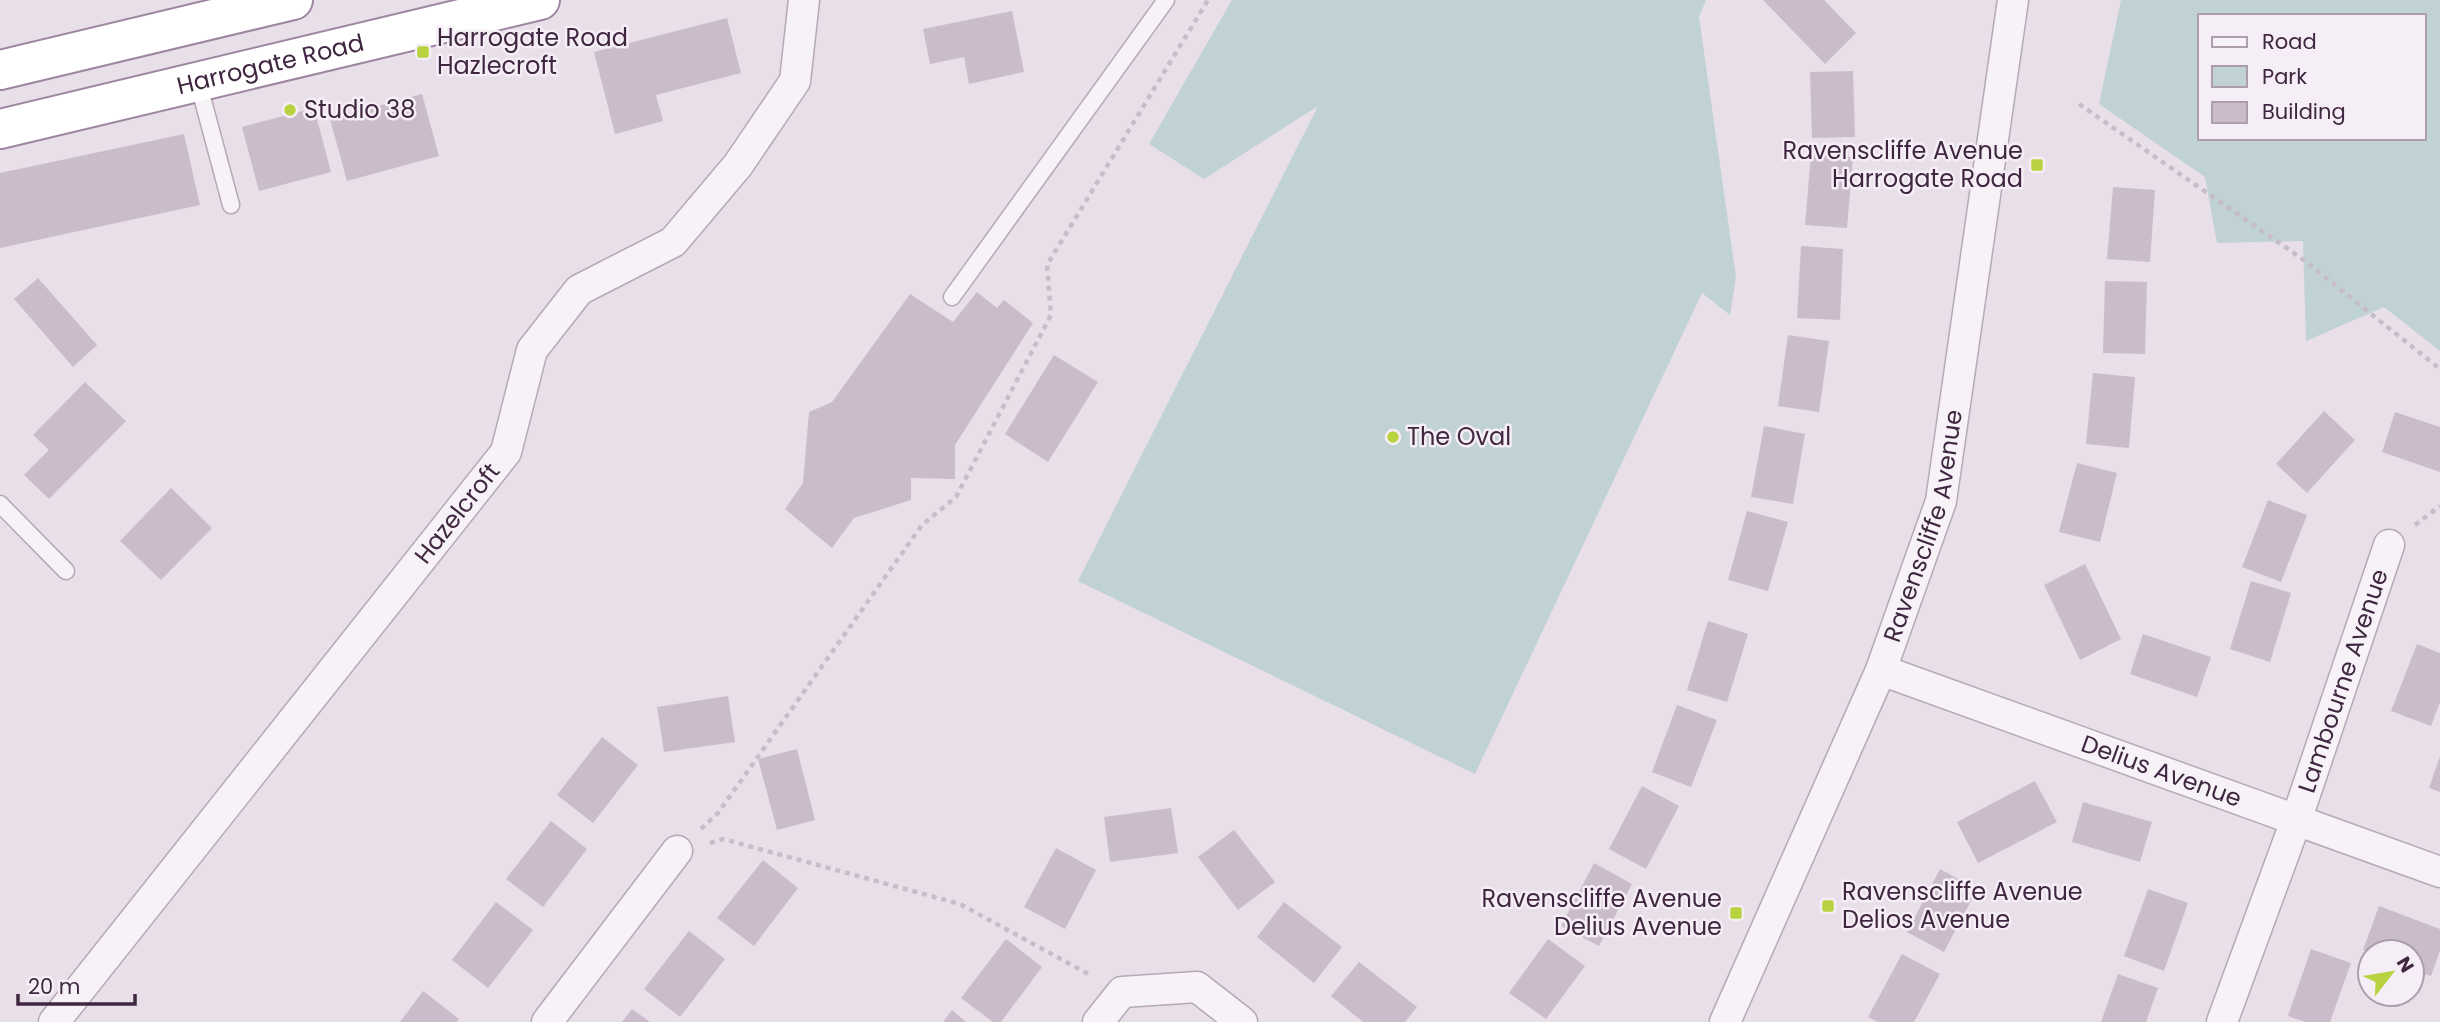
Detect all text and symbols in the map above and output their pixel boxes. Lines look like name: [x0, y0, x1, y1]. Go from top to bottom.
legend: [2198, 14, 2426, 140]
place label: Harrogate Road Hazlecroft: [437, 21, 628, 82]
street label: Harrogate Road: [174, 26, 367, 102]
text: Road: [2262, 27, 2317, 56]
marker: Harrogate Road Hazlecroft: [415, 44, 431, 60]
text: Park: [2262, 62, 2307, 91]
place label: Studio 38: [304, 93, 415, 126]
text: Building: [2262, 97, 2346, 126]
marker: Studio 38: [282, 102, 298, 118]
place label: Ravenscliffe Avenue Harrogate Road: [1782, 134, 2023, 195]
marker: Ravenscliffe Avenue Harrogate Road: [2029, 157, 2045, 173]
street label: Ravenscliffe Avenue: [1875, 407, 1970, 647]
place label: The Oval: [1407, 420, 1511, 453]
marker: The Oval: [1385, 429, 1401, 445]
street label: Hazelcroft: [407, 456, 507, 570]
street label: Lambourne Avenue: [2290, 565, 2396, 797]
street label: Delius Avenue: [2077, 727, 2246, 815]
place label: Ravenscliffe Avenue Delios Avenue: [1842, 875, 2083, 936]
place label: Ravenscliffe Avenue Delius Avenue: [1481, 882, 1722, 943]
marker: Ravenscliffe Avenue Delios Avenue: [1820, 898, 1836, 914]
marker: Ravenscliffe Avenue Delius Avenue: [1728, 905, 1744, 921]
north arrow: [2356, 938, 2426, 1008]
text: N: [2390, 951, 2420, 978]
scale bar: [18, 962, 135, 1006]
text: 20 m: [28, 972, 81, 1001]

